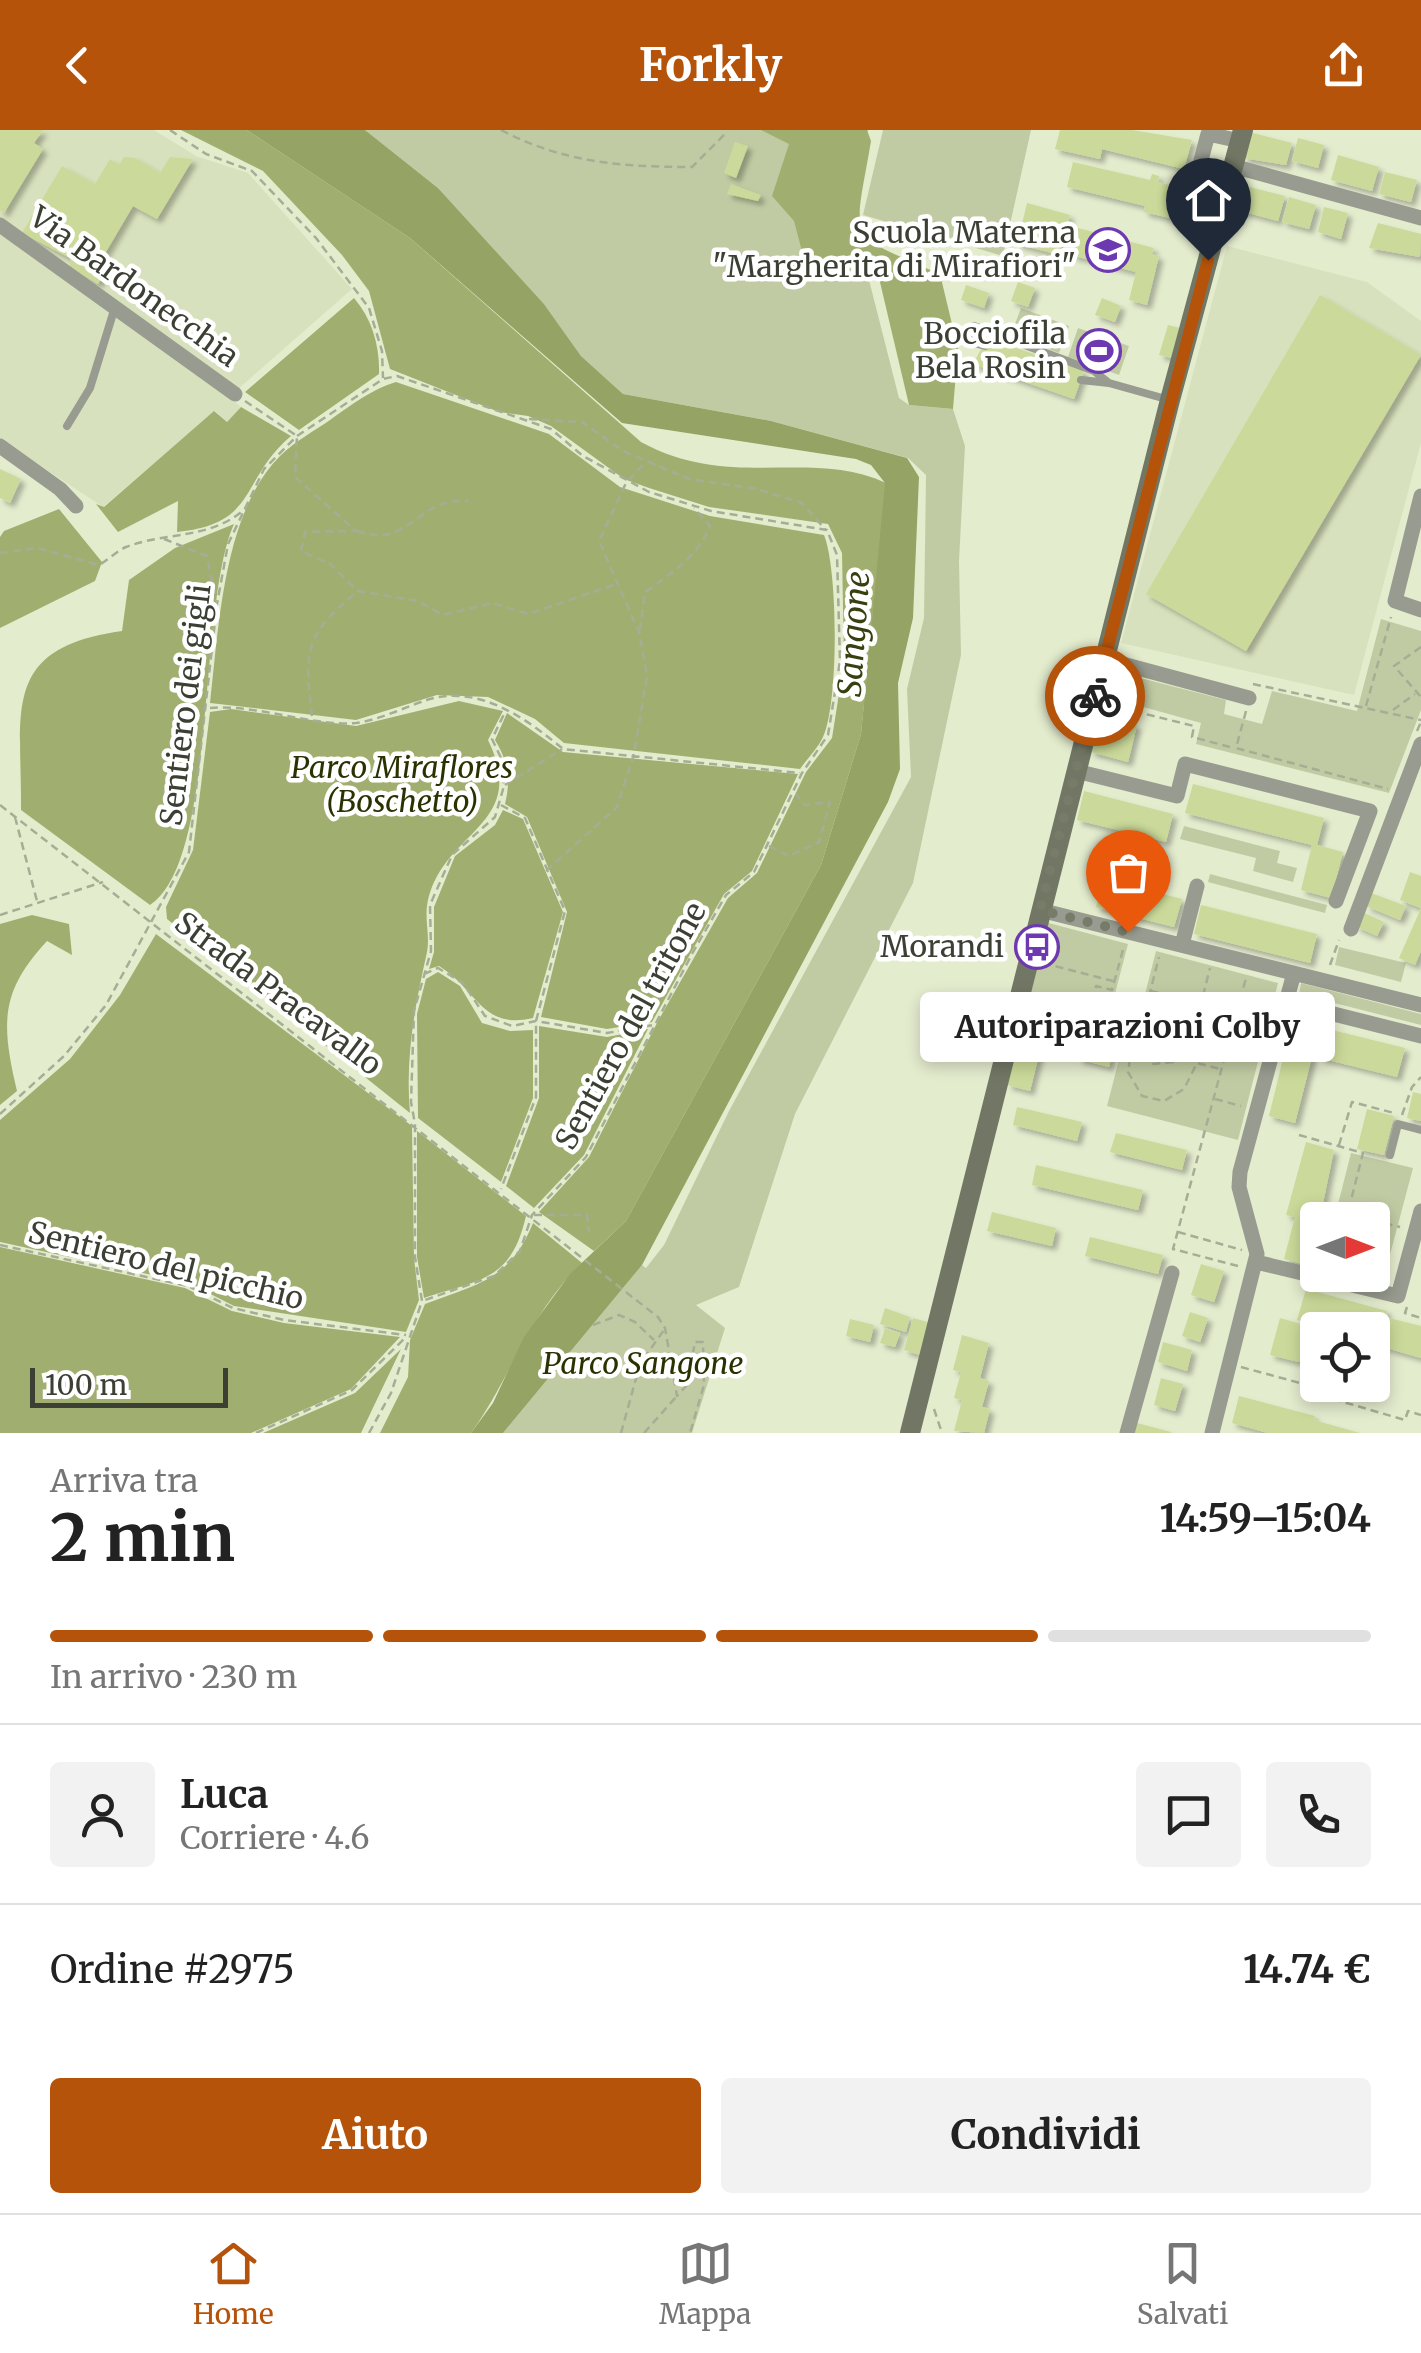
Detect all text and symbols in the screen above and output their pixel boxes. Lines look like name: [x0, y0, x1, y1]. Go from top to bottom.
text: Forkly: [639, 37, 782, 93]
icon: back: [50, 38, 105, 93]
icon: share: [1316, 38, 1371, 93]
pin: [1166, 158, 1251, 261]
icon: home: [1181, 173, 1236, 228]
street label: Via Bardonecchia: [22, 197, 247, 375]
place label: Scuola Materna "Margherita di Mirafiori": [713, 213, 1076, 285]
school or university icon: Scuola Materna "Margherita di Mirafiori": [1085, 227, 1131, 273]
place label: Bocciofila Bela Rosin: [915, 314, 1066, 386]
sports icon: Bocciofila Bela Rosin: [1076, 328, 1122, 374]
water label: Sangone: [830, 570, 878, 698]
street label: Sentiero dei gigli: [151, 582, 219, 828]
courier: [1045, 646, 1145, 746]
icon: bike: [1068, 669, 1123, 724]
park label: Parco Miraflores (Boschetto): [291, 748, 513, 820]
pin: [1086, 830, 1171, 933]
icon: bag: [1101, 845, 1156, 900]
street label: Sentiero del tritone: [546, 895, 714, 1156]
street label: Strada Pracavallo: [168, 903, 389, 1083]
bus stop icon: Morandi: [1014, 924, 1060, 970]
place label: Morandi: [880, 927, 1004, 965]
callout: Autoriparazioni Colby: [920, 992, 1336, 1062]
text: Autoriparazioni Colby: [955, 1007, 1300, 1047]
north arrow: [1300, 1202, 1390, 1292]
map controls: [1300, 1202, 1390, 1402]
street label: Sentiero del picchio: [25, 1212, 308, 1318]
button: locate: [1300, 1312, 1390, 1402]
park label: Parco Sangone: [542, 1344, 744, 1382]
scale bar: [30, 1363, 228, 1408]
text: 100 m: [45, 1367, 127, 1403]
text: Arriva tra: [50, 1461, 198, 1501]
text: 14:59–15:04: [1159, 1495, 1371, 1542]
text: 2 min: [50, 1497, 235, 1579]
text: In arrivo · 230 m: [50, 1657, 297, 1697]
button: person: [50, 1762, 155, 1867]
button: chat: [1136, 1762, 1241, 1867]
button: phone: [1266, 1762, 1371, 1867]
text: Luca: [180, 1771, 269, 1818]
text: Corriere · 4.6: [180, 1818, 370, 1858]
text: Ordine #2975: [50, 1946, 295, 1993]
text: 14.74 €: [1243, 1946, 1371, 1993]
button: Aiuto: [50, 2078, 701, 2193]
button: Condividi: [721, 2078, 1371, 2193]
tab: Home: [193, 2236, 273, 2332]
tab: Mappa: [659, 2236, 751, 2332]
tab: Salvati: [1137, 2236, 1228, 2332]

